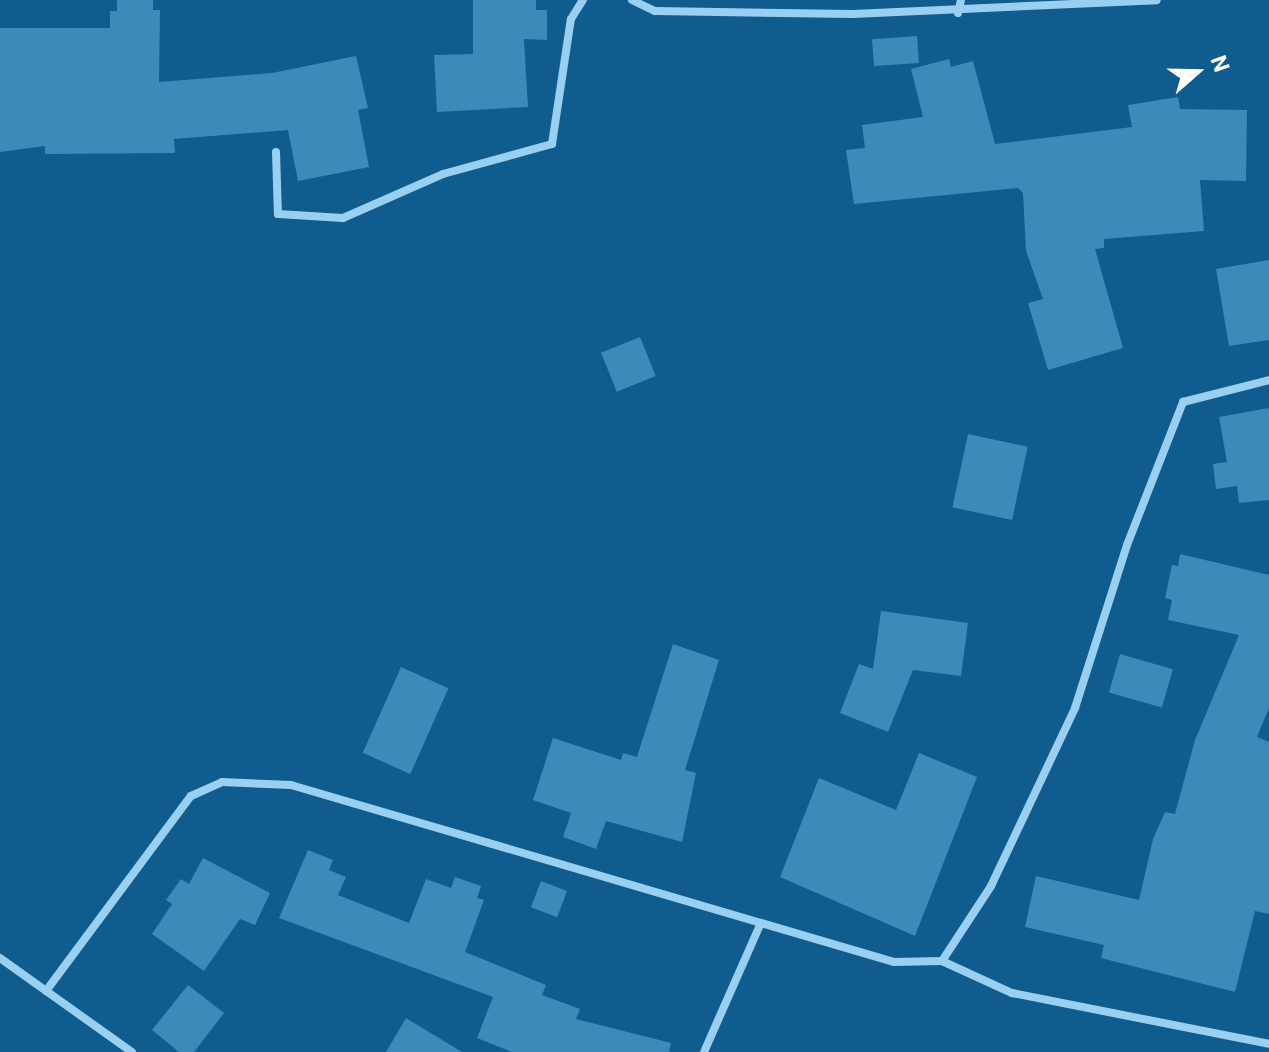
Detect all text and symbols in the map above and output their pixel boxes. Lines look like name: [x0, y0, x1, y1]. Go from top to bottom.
north arrow: [1157, 32, 1237, 112]
text: N: [1206, 52, 1234, 75]

